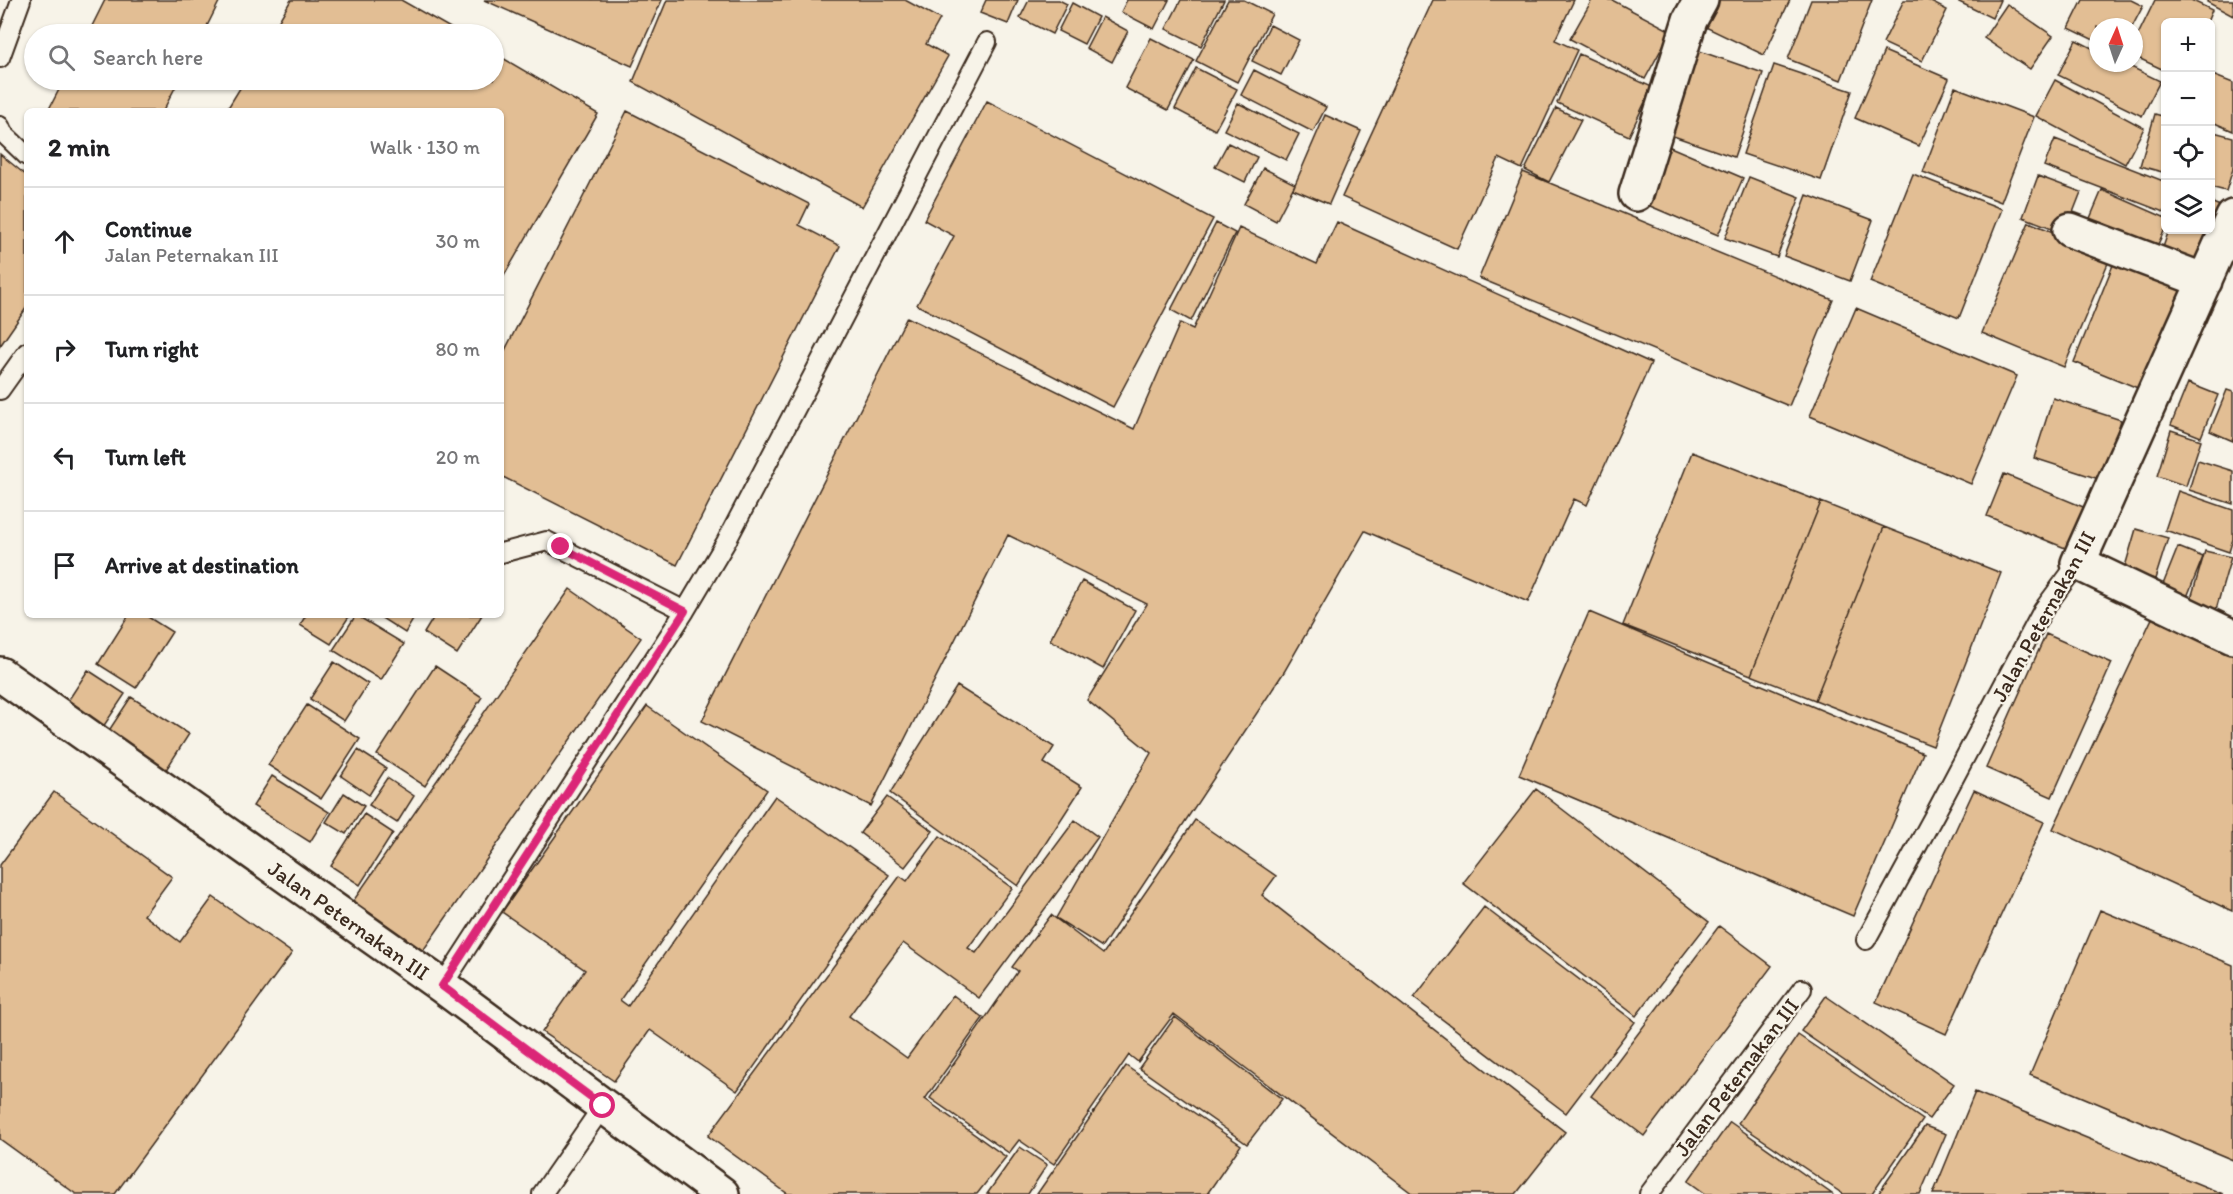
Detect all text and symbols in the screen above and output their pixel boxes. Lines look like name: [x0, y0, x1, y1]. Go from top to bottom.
north arrow: [2089, 18, 2143, 72]
map controls: [2161, 18, 2215, 234]
button: +: [2161, 18, 2215, 72]
search box: [24, 24, 504, 90]
icon: search: [45, 41, 78, 74]
text: Search here: [93, 44, 203, 71]
button: −: [2161, 72, 2215, 126]
button: locate: [2161, 126, 2215, 180]
text: 2 min: [48, 131, 110, 163]
text: Walk · 130 m: [370, 135, 480, 159]
button: layers: [2161, 180, 2215, 234]
text: Continue: [105, 216, 192, 243]
icon: ahead: [48, 225, 81, 258]
text: 30 m: [435, 229, 480, 253]
text: Jalan Peternakan III: [105, 243, 279, 267]
icon: right: [48, 333, 81, 366]
text: Turn right: [105, 336, 199, 363]
text: 80 m: [435, 337, 480, 361]
icon: left: [48, 441, 81, 474]
text: Turn left: [105, 444, 186, 471]
text: 20 m: [436, 445, 480, 469]
street label: Jalan Peternakan III: [1985, 526, 2102, 706]
route end: [547, 533, 573, 559]
icon: arrive: [48, 549, 81, 582]
text: Arrive at destination: [105, 552, 299, 579]
street label: Jalan Peternakan III: [263, 855, 435, 986]
street label: Jalan Peternakan III: [1668, 993, 1805, 1162]
route start: [589, 1092, 615, 1118]

